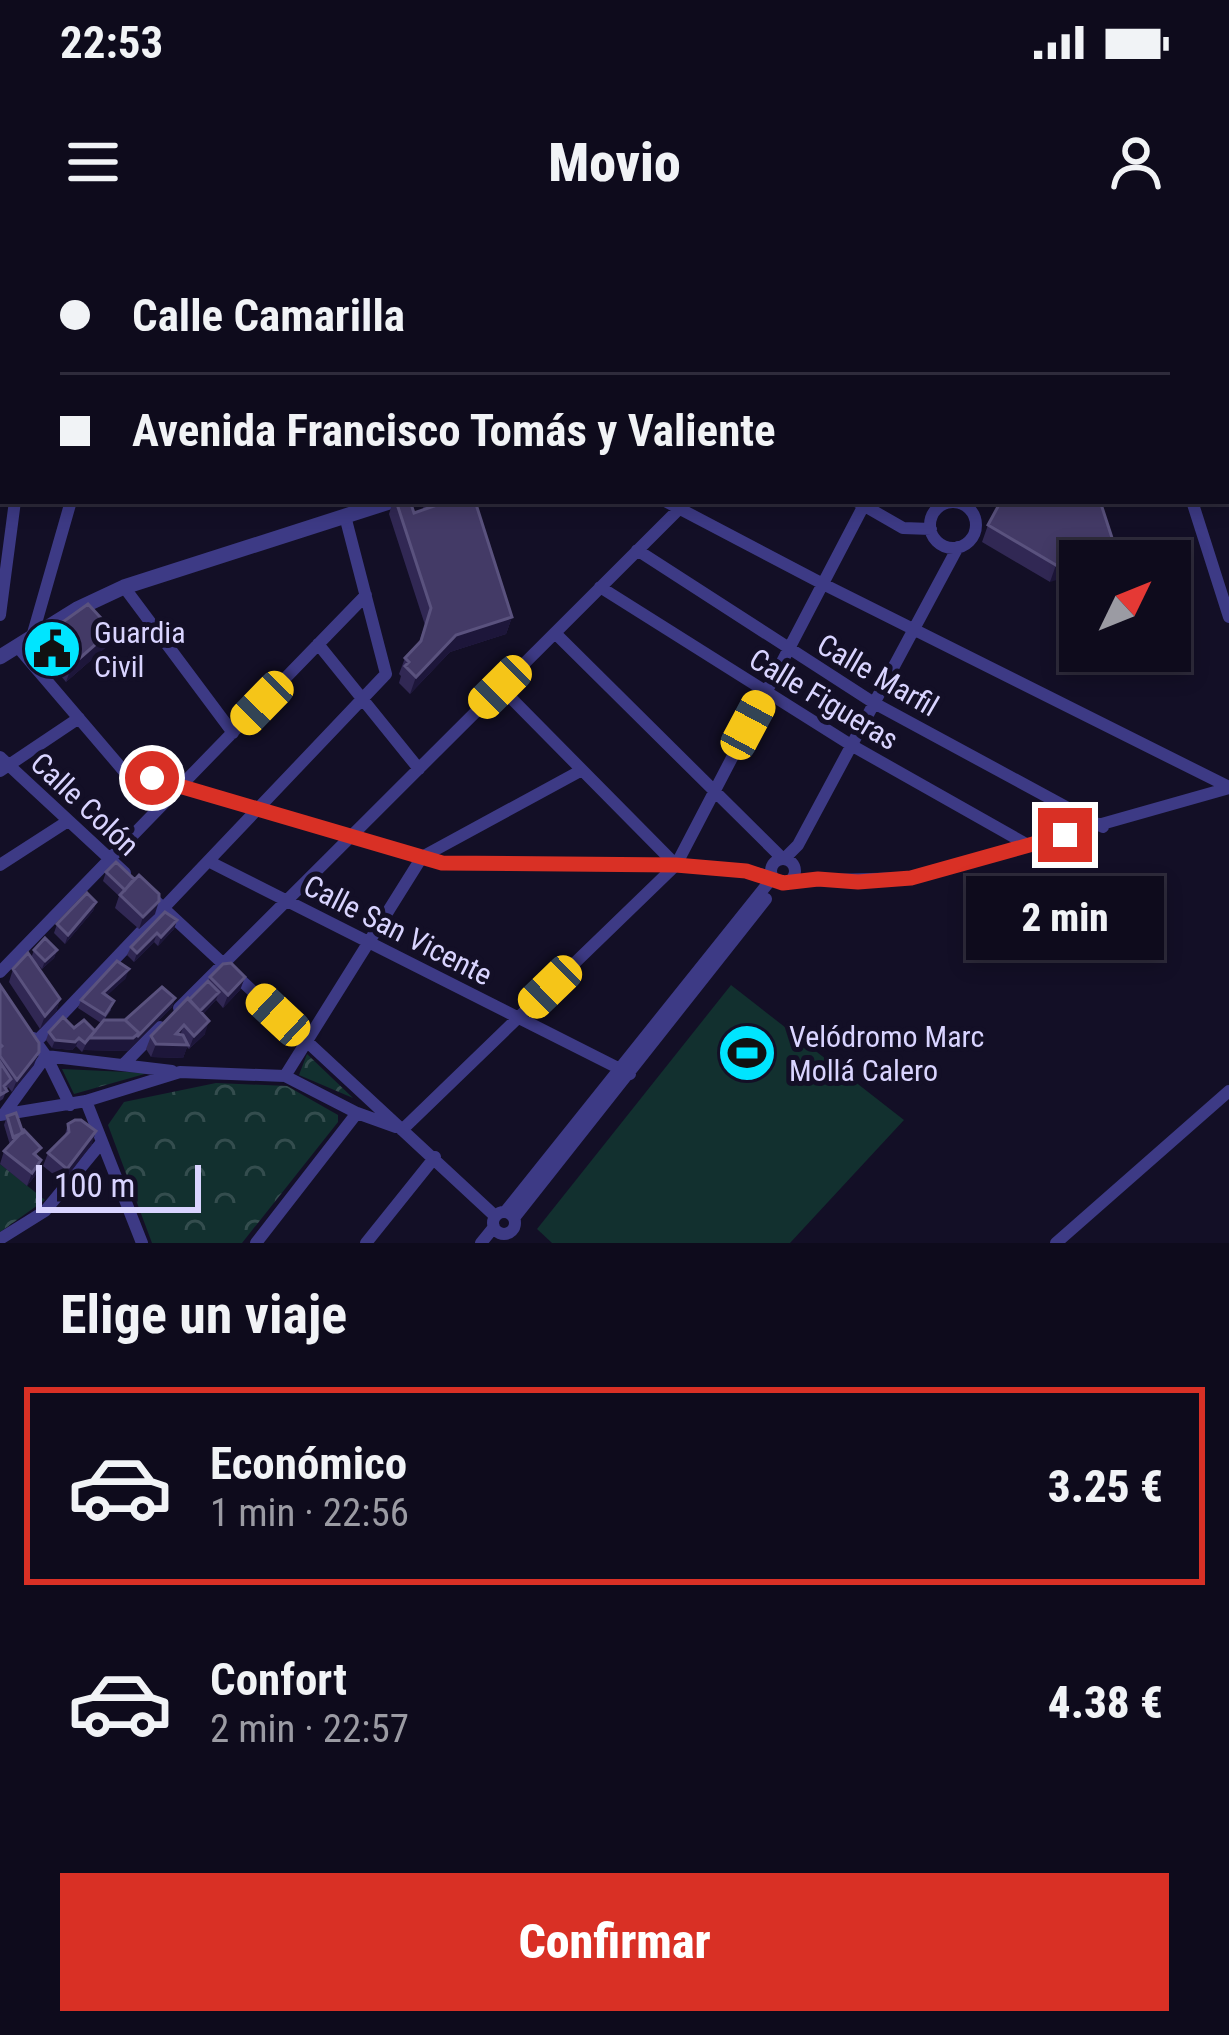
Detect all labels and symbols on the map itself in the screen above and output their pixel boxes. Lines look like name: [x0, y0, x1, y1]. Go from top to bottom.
north arrow: [1059, 540, 1191, 672]
place label: Guardia Civil: [94, 615, 186, 684]
public building icon: Guardia Civil: [21, 618, 83, 680]
street label: Calle Marfil: [811, 626, 945, 724]
street label: Calle Figueras: [743, 641, 905, 757]
car: [462, 649, 538, 725]
car: [224, 665, 300, 741]
car: [715, 685, 781, 765]
street label: Calle Colón: [24, 745, 146, 863]
route start: [125, 751, 179, 805]
route end: [1038, 808, 1092, 862]
street label: Calle San Vicente: [298, 868, 498, 992]
callout: 2 min: [966, 877, 1164, 961]
car: [512, 949, 588, 1025]
car: [239, 977, 317, 1053]
place label: Velódromo Marc Mollá Calero: [789, 1019, 984, 1088]
sports icon: Velódromo Marc Mollá Calero: [716, 1022, 778, 1084]
scale bar: [36, 1159, 201, 1212]

